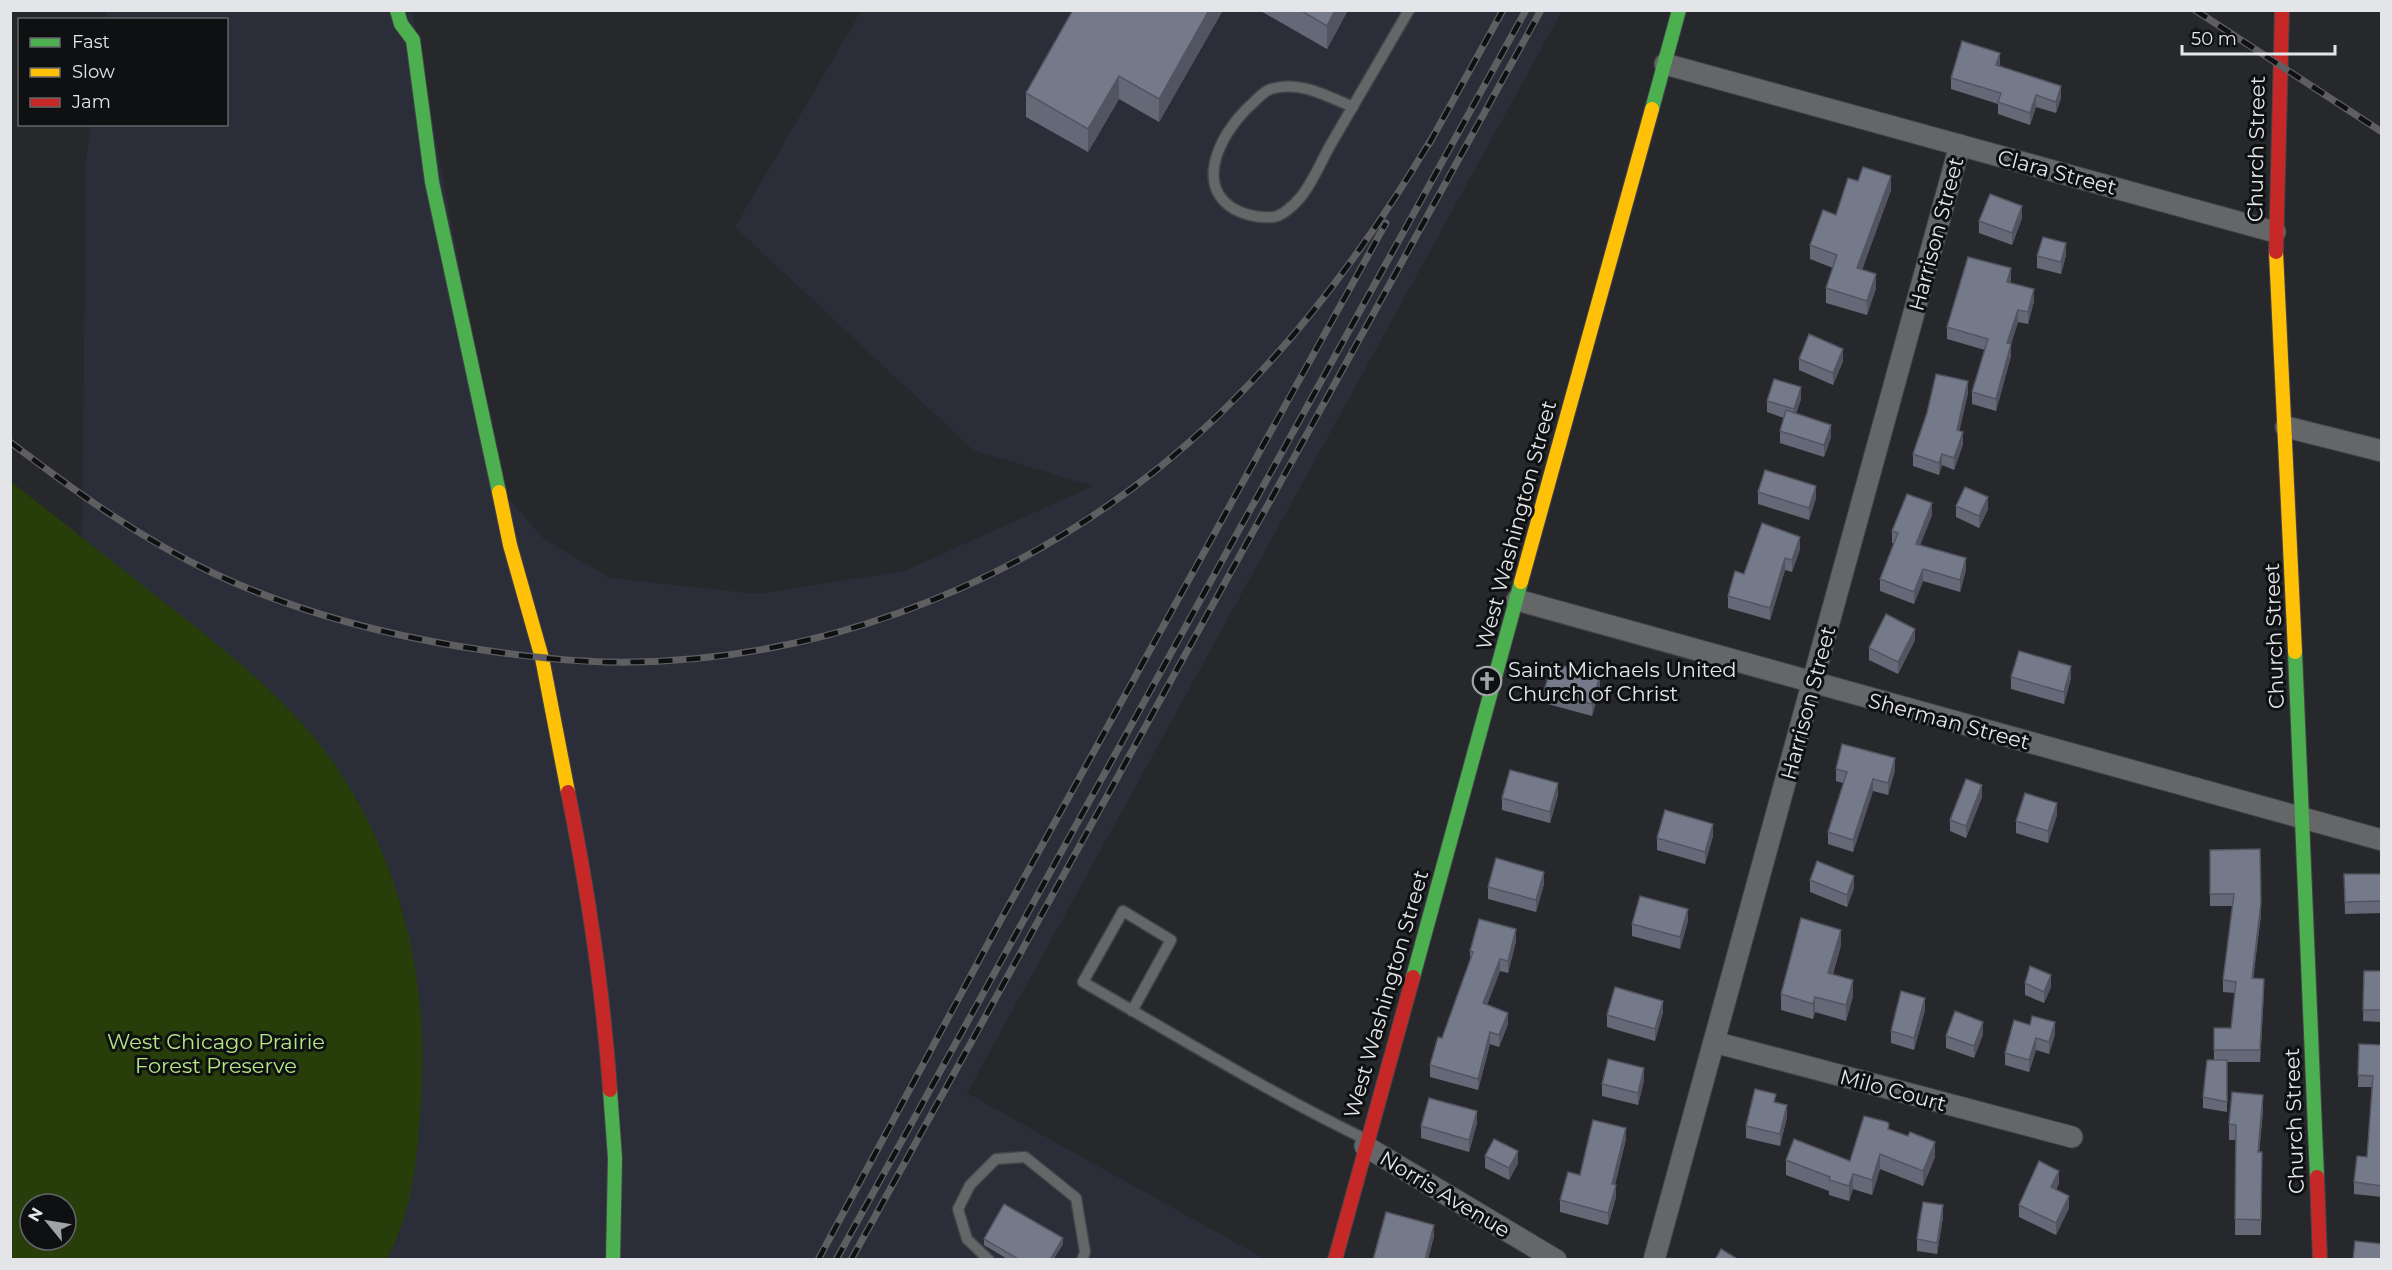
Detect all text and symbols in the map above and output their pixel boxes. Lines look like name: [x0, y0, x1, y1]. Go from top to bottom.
legend: [18, 18, 228, 126]
scale bar: [2182, 18, 2335, 56]
text: 50 m: [2191, 28, 2237, 50]
text: Fast: [72, 31, 110, 53]
text: Slow: [72, 61, 115, 83]
street label: Church Street: [2242, 76, 2270, 222]
text: Jam: [71, 91, 111, 113]
street label: Clara Street: [1995, 144, 2119, 200]
street label: Harrison Street: [1903, 154, 1969, 314]
street label: West Washington Street: [1471, 398, 1561, 652]
street label: Church Street: [2259, 563, 2289, 709]
street label: Harrison Street: [1775, 623, 1841, 783]
place label: Saint Michaels United Church of Christ: [1508, 657, 1737, 706]
church icon: Saint Michaels United Church of Christ: [1471, 665, 1503, 697]
street label: Sherman Street: [1866, 687, 2032, 755]
street label: West Washington Street: [1339, 867, 1433, 1121]
park label: West Chicago Prairie Forest Preserve: [107, 1029, 325, 1078]
street label: Church Street: [2279, 1048, 2309, 1194]
street label: Milo Court: [1837, 1064, 1949, 1116]
street label: Norris Avenue: [1375, 1145, 1515, 1243]
north arrow: [18, 1192, 78, 1252]
text: N: [24, 1204, 47, 1225]

